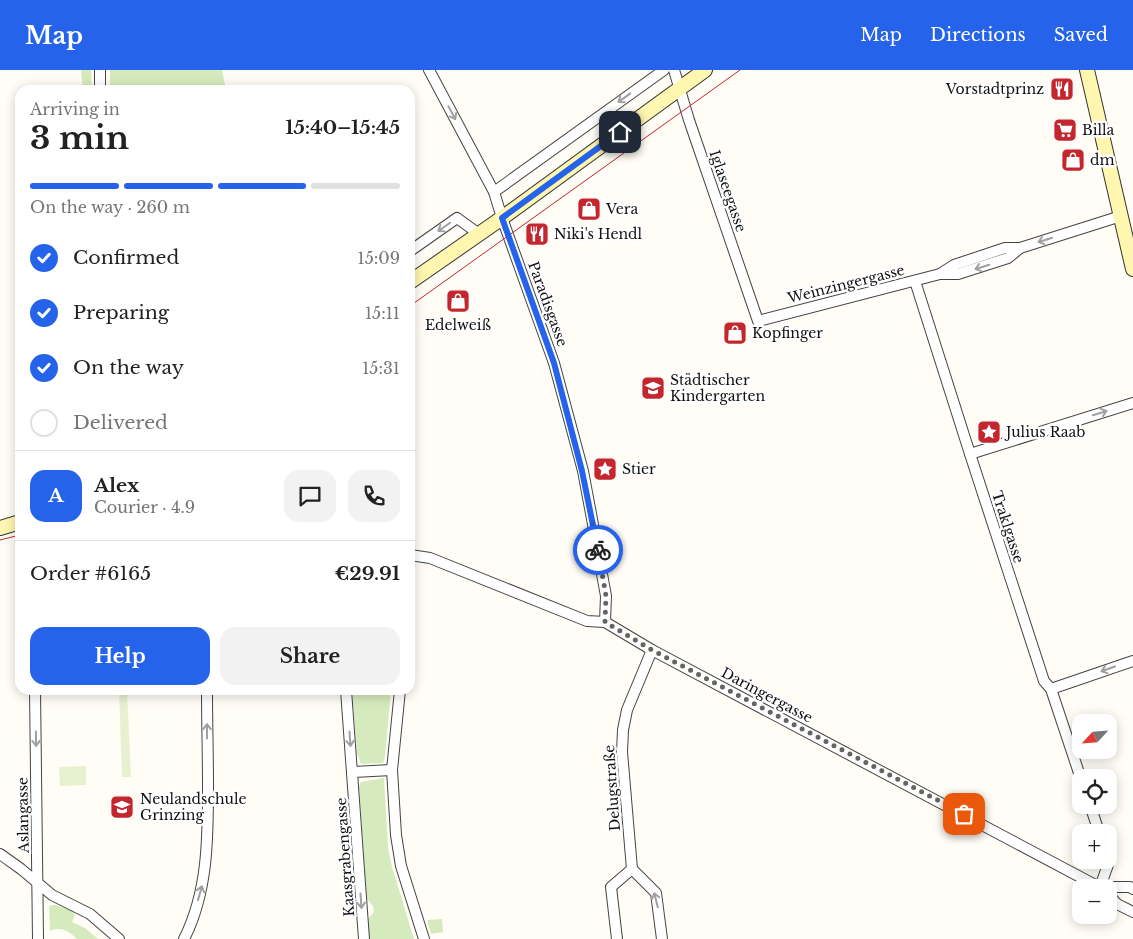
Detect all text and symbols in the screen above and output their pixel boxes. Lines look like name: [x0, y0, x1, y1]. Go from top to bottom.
text: Map: [25, 21, 83, 50]
text: Map: [860, 24, 902, 46]
text: Directions: [930, 24, 1026, 46]
text: Saved: [1054, 24, 1108, 46]
restaurant icon: Vorstadtprinz: [1049, 76, 1075, 102]
place label: Vorstadtprinz: [945, 80, 1044, 98]
one-way arrow: [618, 93, 631, 104]
text: Arriving in: [30, 99, 120, 119]
one-way arrow: [448, 105, 457, 120]
pin: [599, 111, 641, 153]
text: 15:40–15:45: [285, 116, 400, 139]
supermarket icon: Billa: [1052, 117, 1078, 143]
text: 3 min: [30, 118, 129, 158]
icon: home: [606, 118, 634, 146]
place label: Billa: [1082, 121, 1115, 139]
shop icon: dm: [1060, 147, 1086, 173]
street label: Iglaseegasse: [706, 148, 750, 234]
place label: dm: [1090, 151, 1114, 169]
shop icon: Vera: [576, 196, 602, 222]
text: On the way · 260 m: [30, 197, 190, 217]
place label: Vera: [605, 200, 638, 218]
restaurant icon: Niki's Hendl: [524, 221, 550, 247]
one-way arrow: [438, 222, 452, 232]
place label: Niki's Hendl: [554, 225, 643, 243]
one-way arrow: [1038, 236, 1054, 245]
icon: check: [30, 244, 58, 272]
text: Confirmed: [73, 246, 179, 269]
text: 15:09: [358, 248, 400, 268]
street label: Paradisgasse: [524, 259, 572, 349]
street label: Weinzingergasse: [785, 261, 906, 307]
one-way arrow: [974, 262, 990, 272]
shop icon: Edelweiß: [445, 288, 471, 314]
icon: check: [30, 299, 58, 327]
text: Preparing: [73, 301, 169, 324]
text: 15:11: [365, 303, 400, 323]
place label: Edelweiß: [425, 316, 492, 334]
shop icon: Kopfinger: [722, 320, 748, 346]
place label: Kopfinger: [752, 324, 823, 342]
icon: check: [30, 354, 58, 382]
text: On the way: [73, 356, 184, 379]
text: 15:31: [362, 358, 400, 378]
place label: Städtischer Kindergarten: [670, 371, 766, 405]
school or university icon: Städtischer Kindergarten: [640, 375, 666, 401]
one-way arrow: [1091, 408, 1107, 418]
text: Delivered: [73, 411, 168, 434]
place icon: Julius Raab: [976, 419, 1002, 445]
place label: Julius Raab: [1004, 423, 1085, 441]
place icon: Stier: [592, 456, 618, 482]
place label: Stier: [622, 460, 656, 478]
button: chat: [284, 470, 336, 522]
button: phone: [348, 470, 400, 522]
text: Alex: [94, 474, 139, 497]
text: A: [48, 484, 64, 507]
street label: Traklgasse: [988, 489, 1028, 565]
text: Courier · 4.9: [94, 497, 195, 517]
courier: [573, 525, 623, 575]
icon: bike: [584, 536, 612, 564]
text: Order #6165: [30, 562, 151, 585]
text: €29.91: [335, 562, 400, 585]
button: Help: [30, 627, 210, 685]
button: Share: [220, 627, 400, 685]
street label: Daringergasse: [718, 663, 816, 727]
one-way arrow: [1101, 665, 1117, 674]
north arrow: [1072, 714, 1118, 759]
map controls: [1072, 714, 1117, 924]
one-way arrow: [202, 724, 212, 740]
one-way arrow: [31, 730, 41, 746]
one-way arrow: [345, 730, 355, 746]
street label: Delugstraße: [600, 744, 624, 832]
button: locate: [1072, 769, 1117, 814]
street label: Aslangasse: [13, 777, 33, 854]
place label: Neulandschule Grinzing: [140, 790, 246, 824]
pin: [943, 793, 985, 835]
school or university icon: Neulandschule Grinzing: [109, 794, 135, 820]
street label: Kaasgrabengasse: [332, 797, 358, 917]
icon: bag: [950, 800, 978, 828]
button: +: [1072, 824, 1117, 869]
button: −: [1072, 879, 1117, 924]
one-way arrow: [196, 886, 205, 902]
one-way arrow: [357, 892, 366, 908]
one-way arrow: [651, 892, 660, 908]

